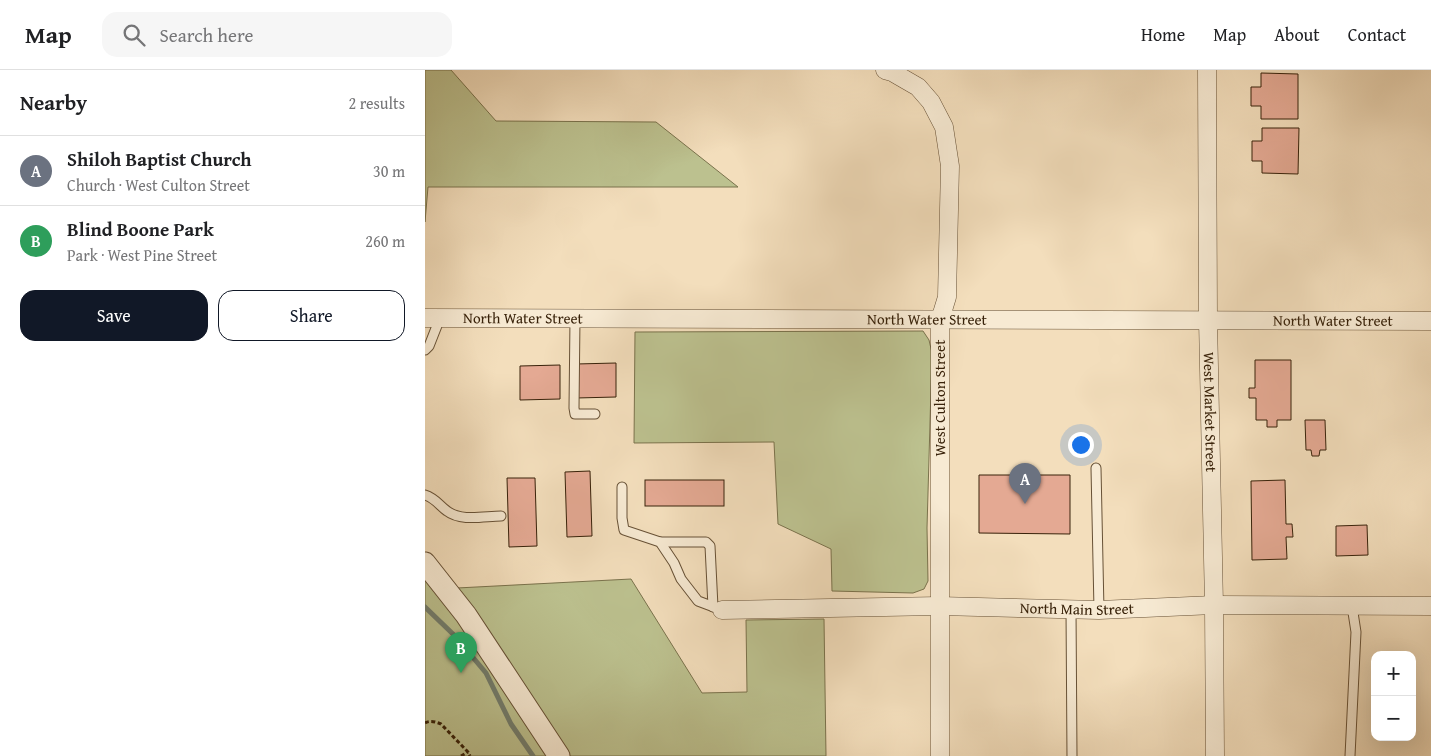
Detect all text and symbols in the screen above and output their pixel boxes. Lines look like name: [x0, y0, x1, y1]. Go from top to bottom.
search box: [102, 12, 452, 57]
text: Map: [25, 17, 72, 52]
icon: search: [120, 21, 148, 49]
text: Search here: [160, 21, 253, 49]
text: Home: [1141, 21, 1185, 48]
text: Map: [1213, 21, 1246, 48]
text: About: [1274, 21, 1320, 48]
text: Contact: [1348, 21, 1406, 48]
text: Nearby: [20, 87, 87, 118]
text: 2 results: [348, 91, 405, 115]
text: Shiloh Baptist Church: [67, 145, 251, 173]
text: A: [31, 159, 41, 183]
text: 30 m: [373, 159, 405, 183]
text: Church · West Culton Street: [67, 173, 250, 197]
text: Blind Boone Park: [67, 215, 214, 243]
text: B: [31, 229, 41, 253]
text: 260 m: [365, 229, 405, 253]
text: Park · West Pine Street: [67, 243, 217, 267]
button: Save: [20, 290, 208, 341]
button: Share: [218, 290, 405, 341]
street label: North Water Street: [463, 307, 584, 328]
street label: North Water Street: [867, 308, 988, 330]
street label: North Water Street: [1273, 310, 1394, 331]
street label: West Culton Street: [929, 339, 950, 456]
street label: West Market Street: [1199, 352, 1222, 473]
your location: [1068, 432, 1094, 458]
pin: A: [1009, 463, 1041, 504]
street label: North Main Street: [1020, 597, 1135, 620]
pin: B: [445, 632, 477, 673]
map controls: [1371, 651, 1416, 741]
button: +: [1371, 651, 1416, 696]
button: −: [1371, 696, 1416, 741]

